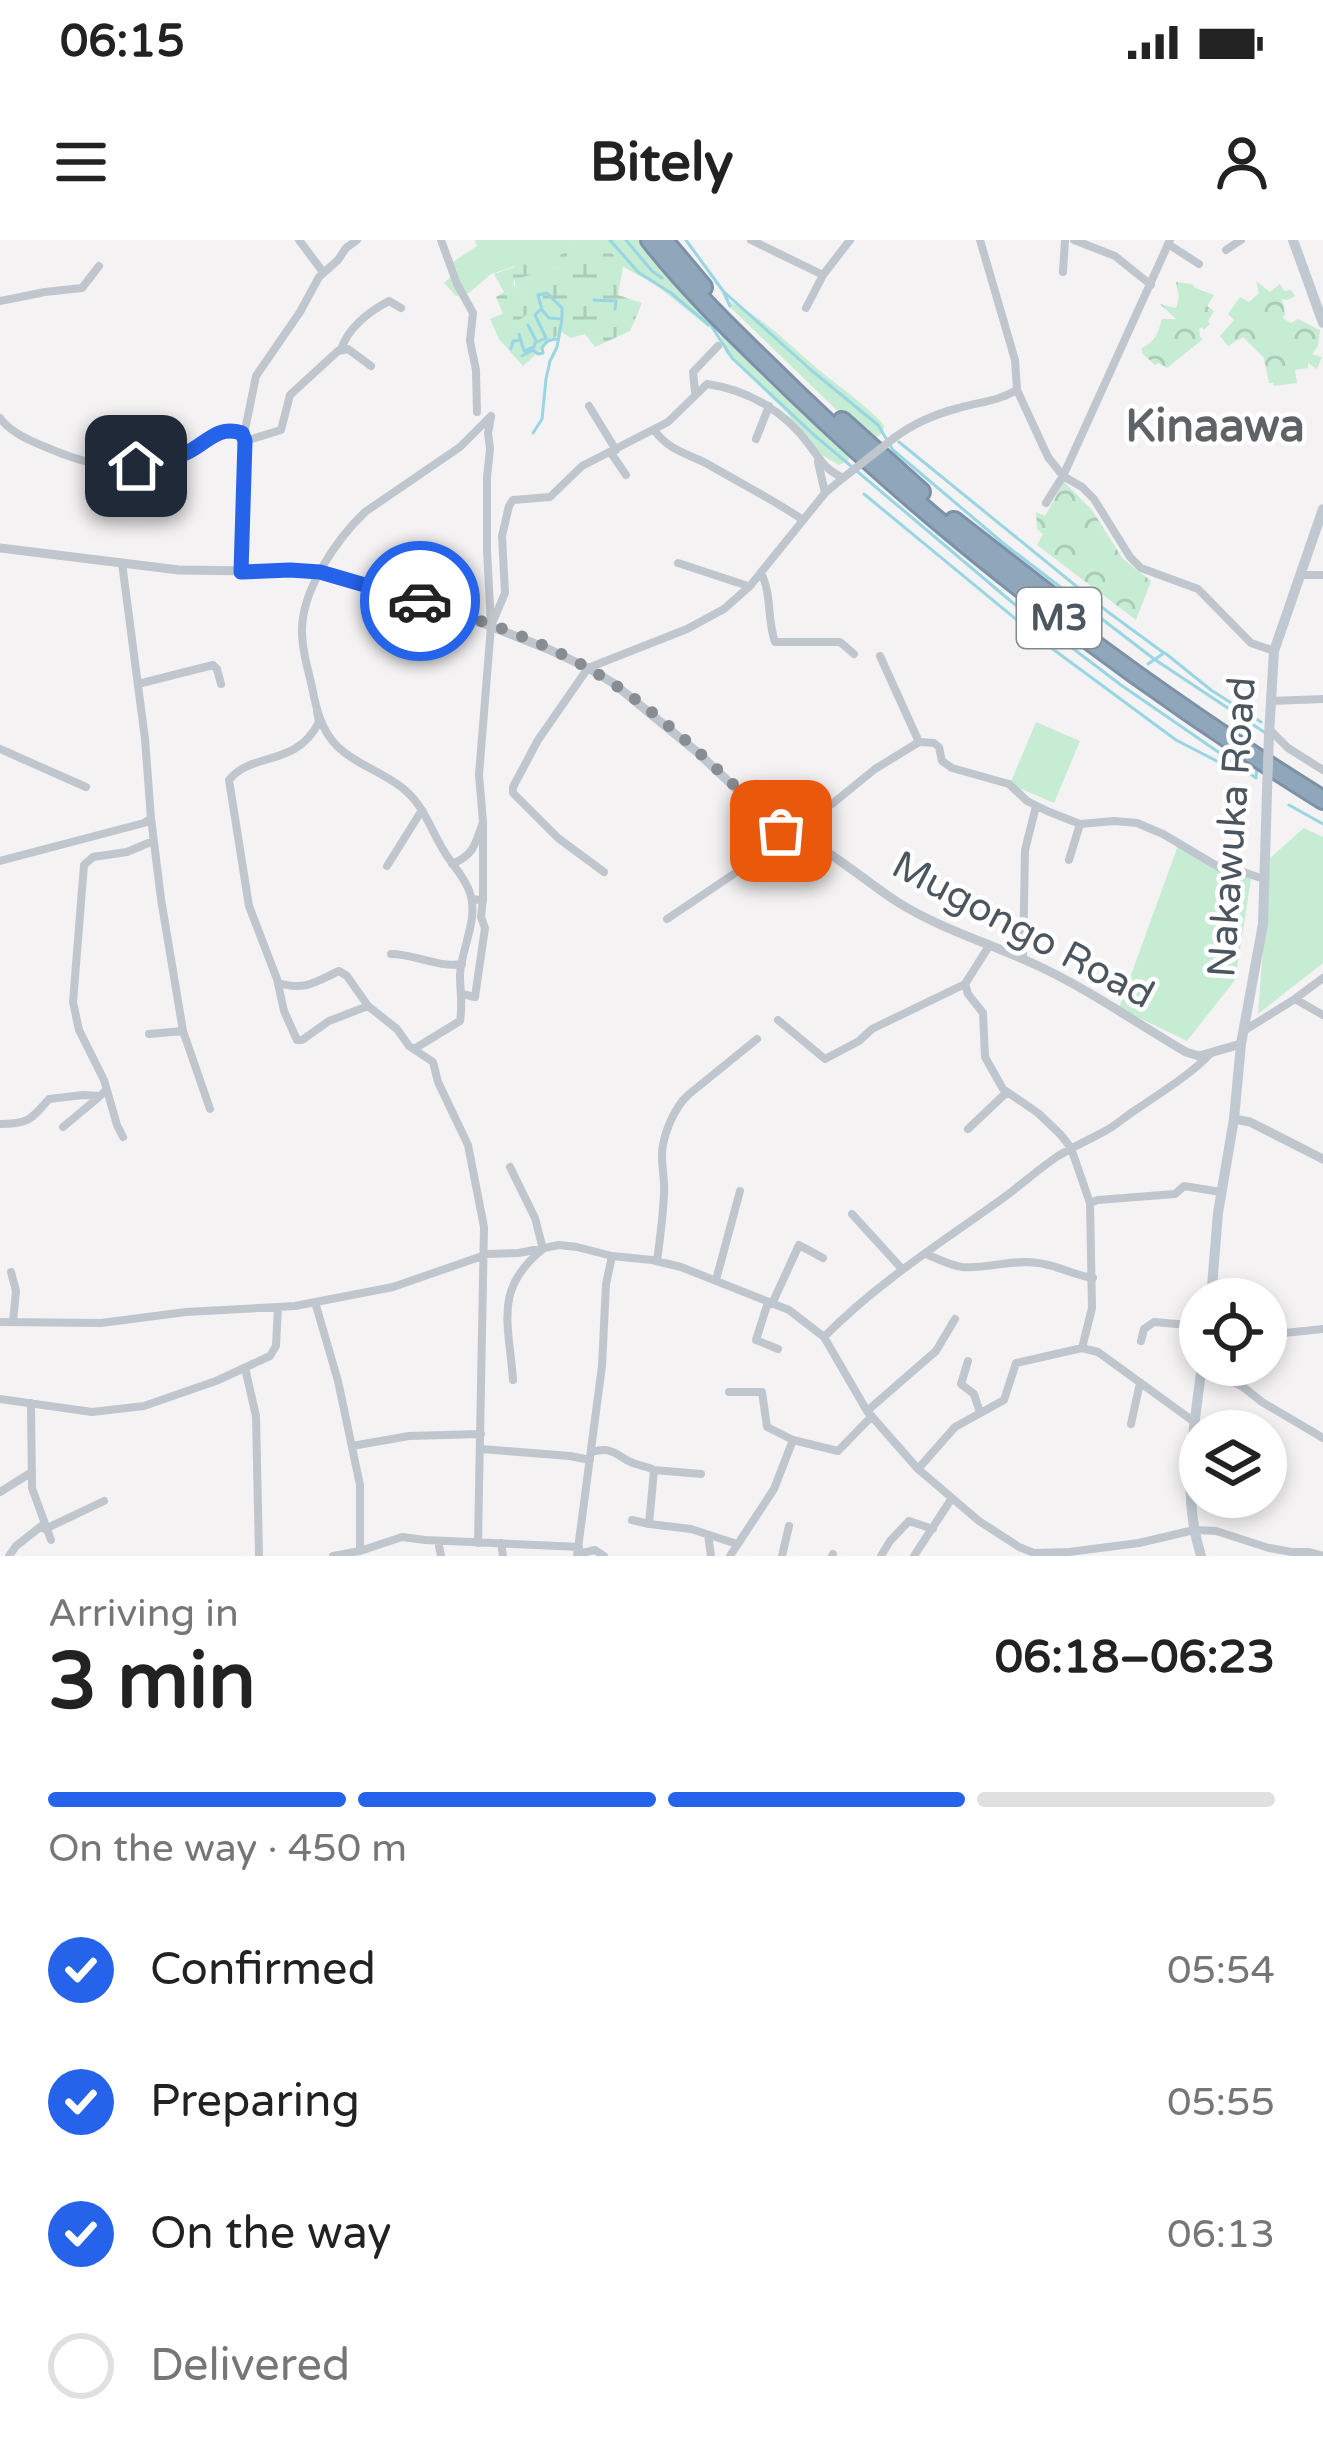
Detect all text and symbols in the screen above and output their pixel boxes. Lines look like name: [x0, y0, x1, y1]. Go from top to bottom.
text: 06:15: [60, 15, 185, 69]
icon: menu: [48, 129, 114, 195]
icon: person: [1209, 129, 1275, 195]
text: Bitely: [590, 130, 733, 195]
district label: Kinaawa: [1125, 400, 1305, 454]
pin: [85, 415, 187, 517]
icon: home: [103, 433, 169, 499]
courier: [360, 541, 480, 661]
icon: car: [387, 568, 453, 634]
road number: M3: [1017, 588, 1101, 648]
street label: Nakawuka Road: [1198, 675, 1266, 979]
pin: [730, 780, 832, 882]
icon: bag: [748, 798, 814, 864]
street label: Mugongo Road: [884, 841, 1162, 1019]
map controls: [1179, 1278, 1287, 1518]
button: locate: [1179, 1278, 1287, 1386]
button: layers: [1179, 1410, 1287, 1518]
text: Arriving in: [48, 1590, 239, 1637]
text: 06:18–06:23: [995, 1631, 1275, 1685]
text: 3 min: [48, 1635, 256, 1729]
text: On the way · 450 m: [48, 1825, 407, 1872]
icon: check: [48, 1937, 114, 2003]
text: Confirmed: [150, 1943, 376, 1997]
text: 05:54: [1167, 1947, 1275, 1994]
icon: check: [48, 2069, 114, 2135]
text: Preparing: [150, 2075, 360, 2129]
text: 05:55: [1167, 2079, 1275, 2126]
icon: check: [48, 2201, 114, 2267]
text: On the way: [150, 2207, 391, 2261]
text: 06:13: [1167, 2211, 1275, 2258]
text: Delivered: [150, 2339, 350, 2393]

